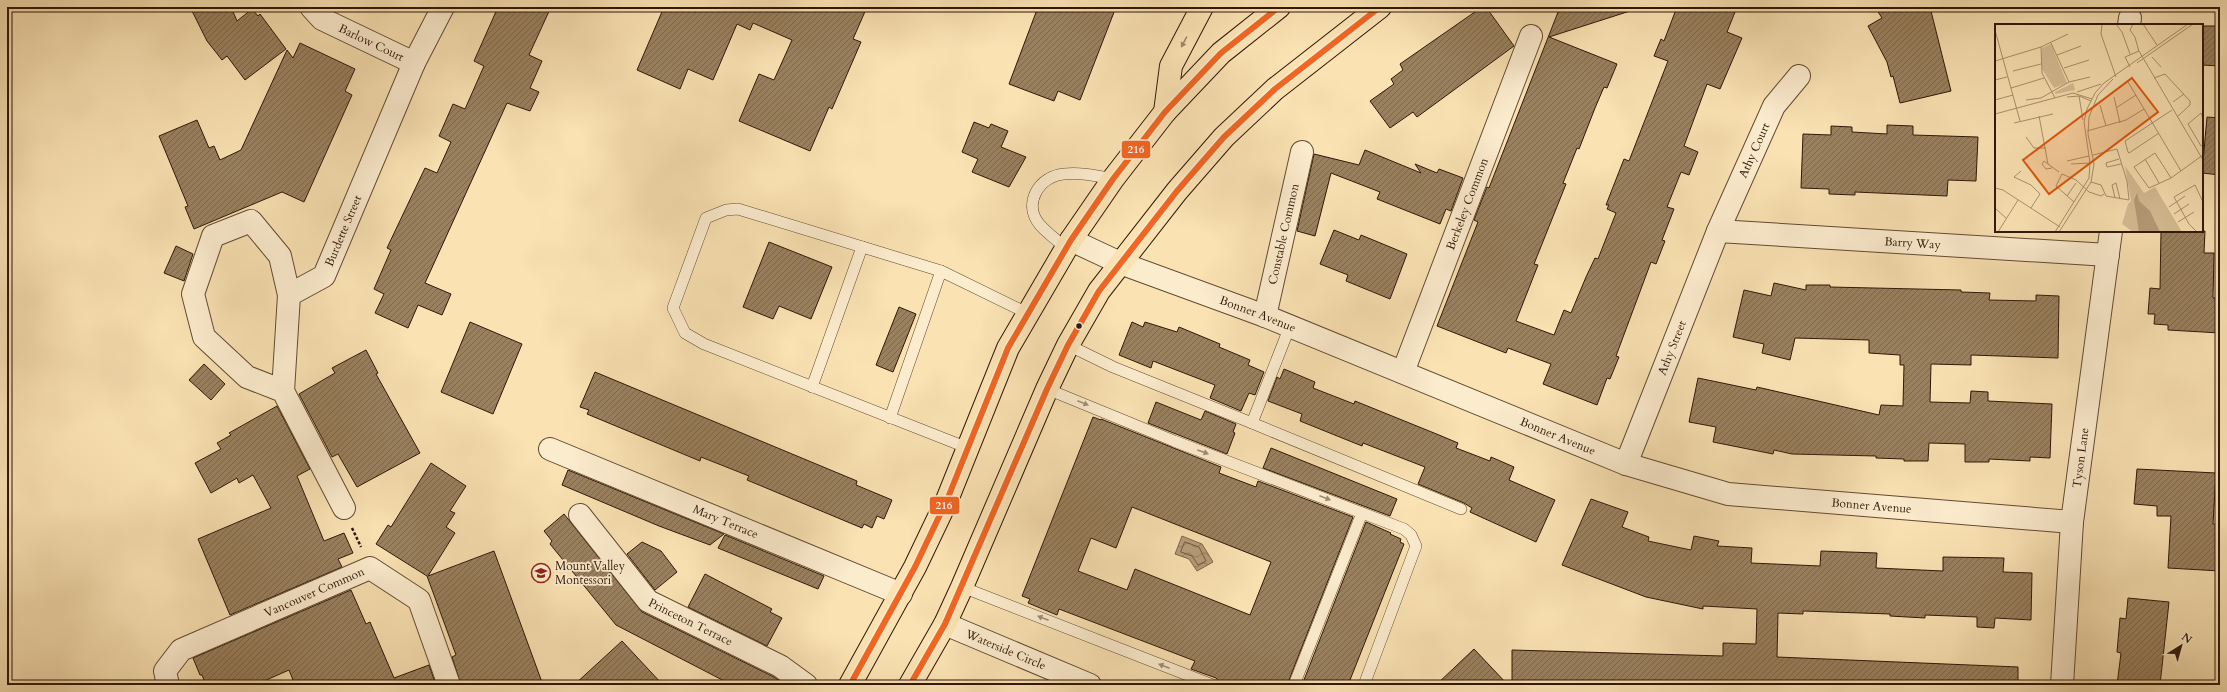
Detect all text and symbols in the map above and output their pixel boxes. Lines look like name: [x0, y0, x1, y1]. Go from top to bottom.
street label: Barlow Court: [336, 20, 407, 65]
inset map: [1995, 24, 2203, 232]
one-way arrow: [1181, 36, 1187, 47]
street label: Athy Court: [1735, 120, 1774, 180]
line badge: 216: [1121, 140, 1151, 159]
text: 216: [1128, 142, 1145, 157]
street label: Berkeley Common: [1442, 155, 1492, 252]
street label: Constable Common: [1264, 182, 1303, 286]
street label: Burdette Street: [321, 192, 365, 269]
street label: Barry Way: [1884, 233, 1942, 253]
street label: Bonner Avenue: [1217, 292, 1298, 336]
street label: Athy Street: [1654, 318, 1690, 377]
unlabelled marker: [1074, 321, 1084, 331]
one-way arrow: [1077, 401, 1089, 407]
street label: Bonner Avenue: [1518, 413, 1598, 459]
street label: Tyson Lane: [2069, 427, 2093, 489]
one-way arrow: [1198, 450, 1210, 456]
street label: Bonner Avenue: [1831, 494, 1912, 517]
line badge: 216: [929, 496, 960, 515]
one-way arrow: [1319, 496, 1331, 502]
text: 216: [936, 498, 953, 513]
street label: Mary Terrace: [690, 501, 761, 542]
place label: Mount Valley Montessori: [555, 558, 626, 588]
school or university icon: Mount Valley Montessori: [530, 562, 552, 584]
street label: Vancouver Common: [262, 563, 367, 621]
street label: Princeton Terrace: [646, 594, 735, 649]
one-way arrow: [1036, 615, 1048, 621]
street label: Waterside Circle: [962, 625, 1048, 674]
north arrow: [2161, 626, 2201, 666]
text: N: [2178, 630, 2195, 648]
one-way arrow: [1158, 662, 1170, 668]

